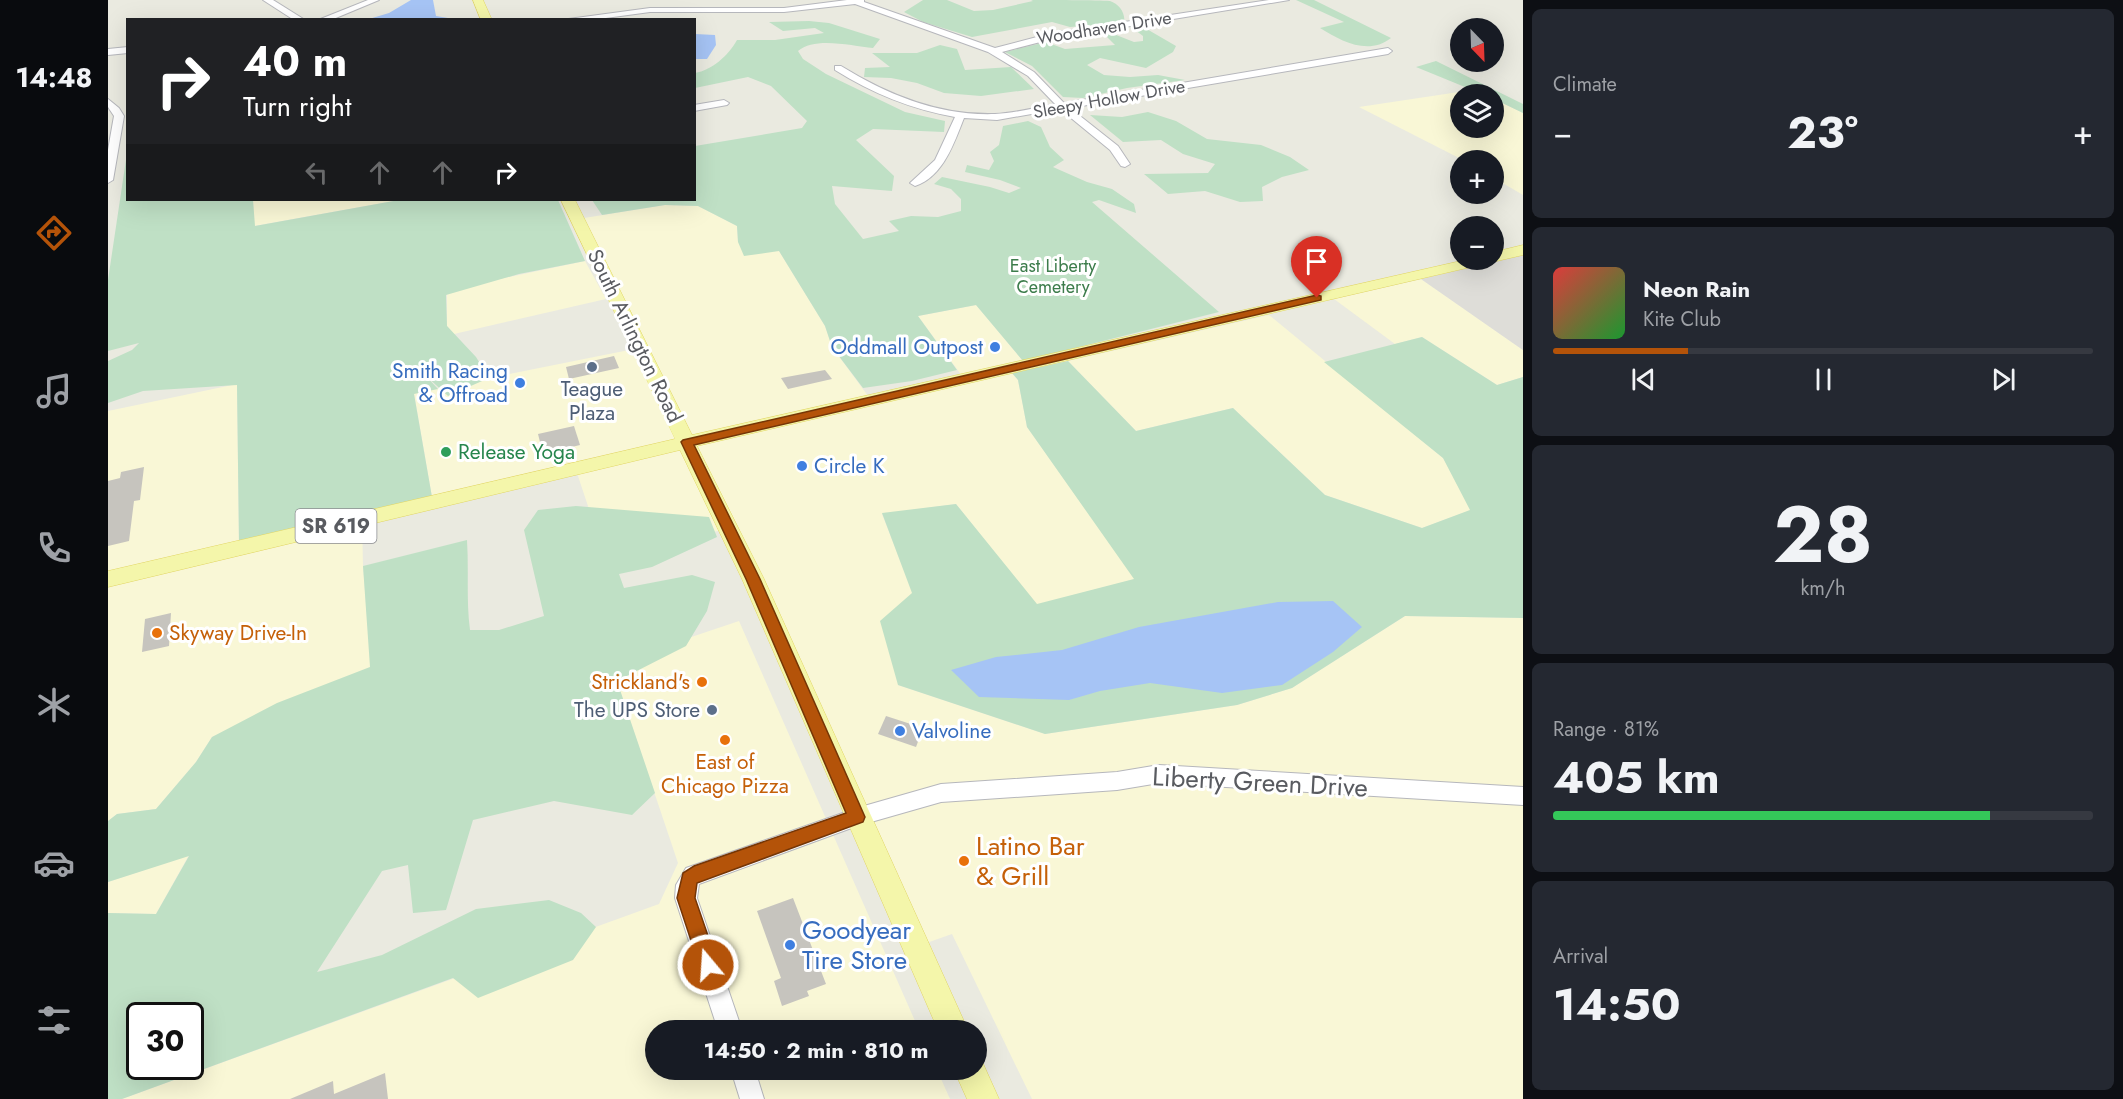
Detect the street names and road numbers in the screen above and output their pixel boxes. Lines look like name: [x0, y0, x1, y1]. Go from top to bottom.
street label: Woodhaven Drive: [1035, 5, 1173, 51]
street label: Sleepy Hollow Drive: [1031, 73, 1187, 125]
street label: South Arlington Road: [580, 244, 690, 428]
road number: SR 619: [296, 509, 376, 543]
street label: Liberty Green Drive: [1151, 757, 1369, 807]

